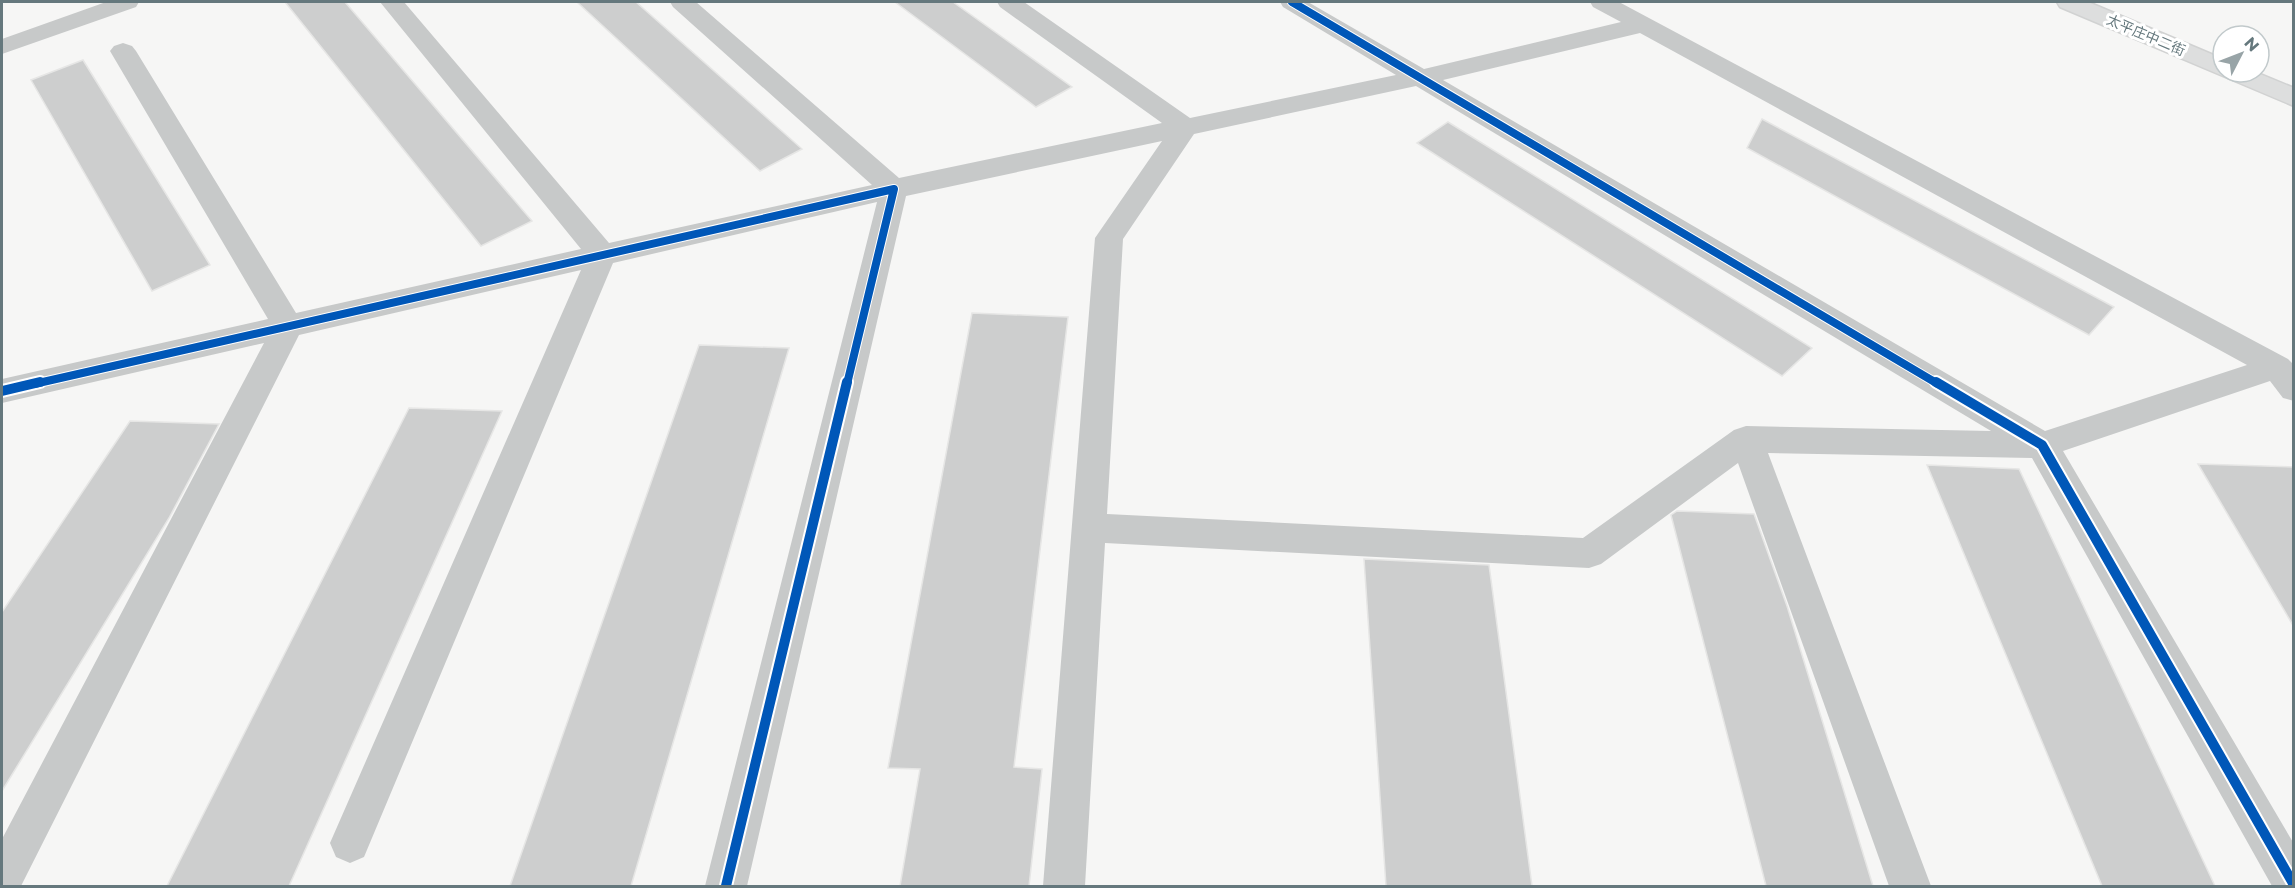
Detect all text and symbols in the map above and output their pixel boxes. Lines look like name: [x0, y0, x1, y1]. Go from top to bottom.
street label: 太平庄中二街: [2104, 10, 2188, 60]
north arrow: [2211, 24, 2271, 84]
text: N: [2240, 33, 2263, 55]

